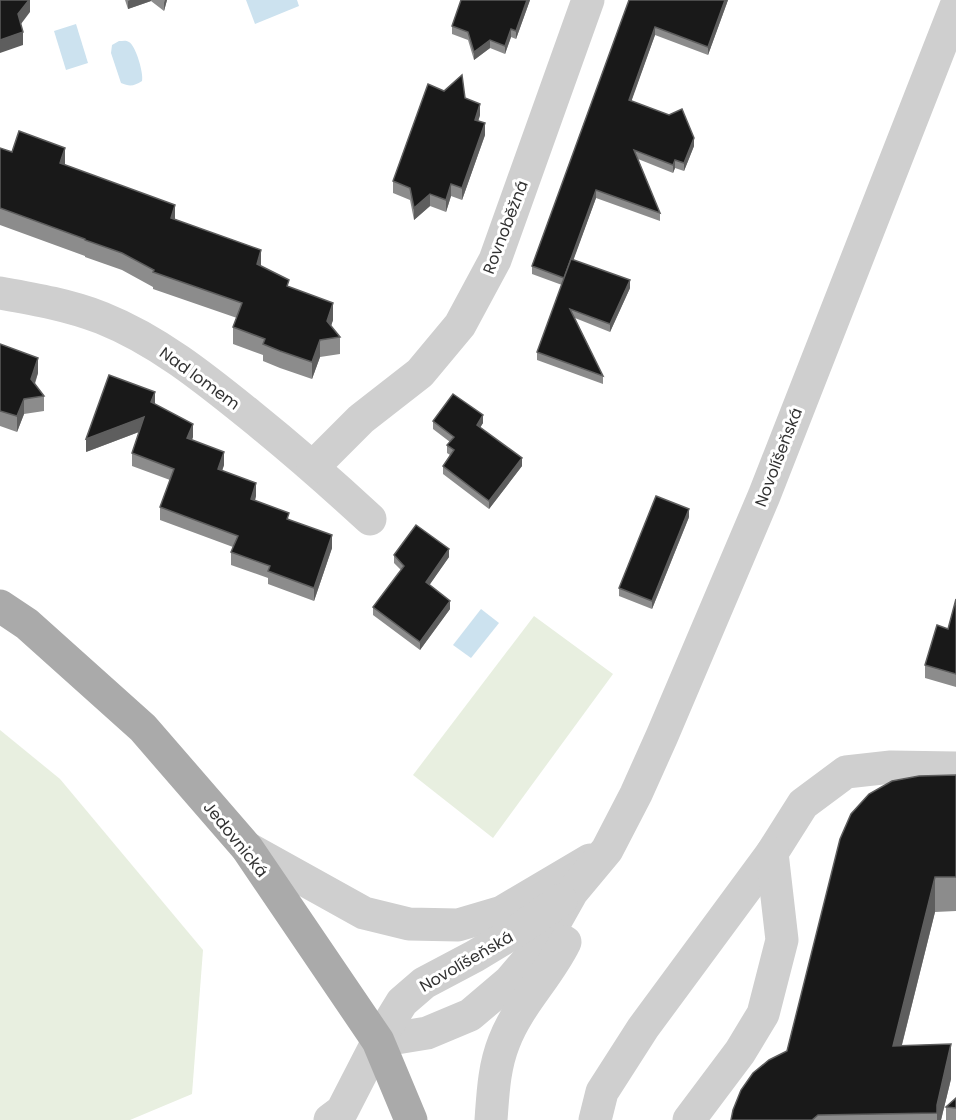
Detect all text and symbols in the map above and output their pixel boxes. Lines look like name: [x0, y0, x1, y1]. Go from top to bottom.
street label: Rovnoběžná: [477, 177, 534, 277]
street label: Nad lomem: [155, 341, 245, 415]
street label: Novolíšeňská: [749, 404, 808, 510]
street label: Jedovnická: [198, 797, 273, 882]
street label: Novolíšeňská: [415, 925, 517, 998]

